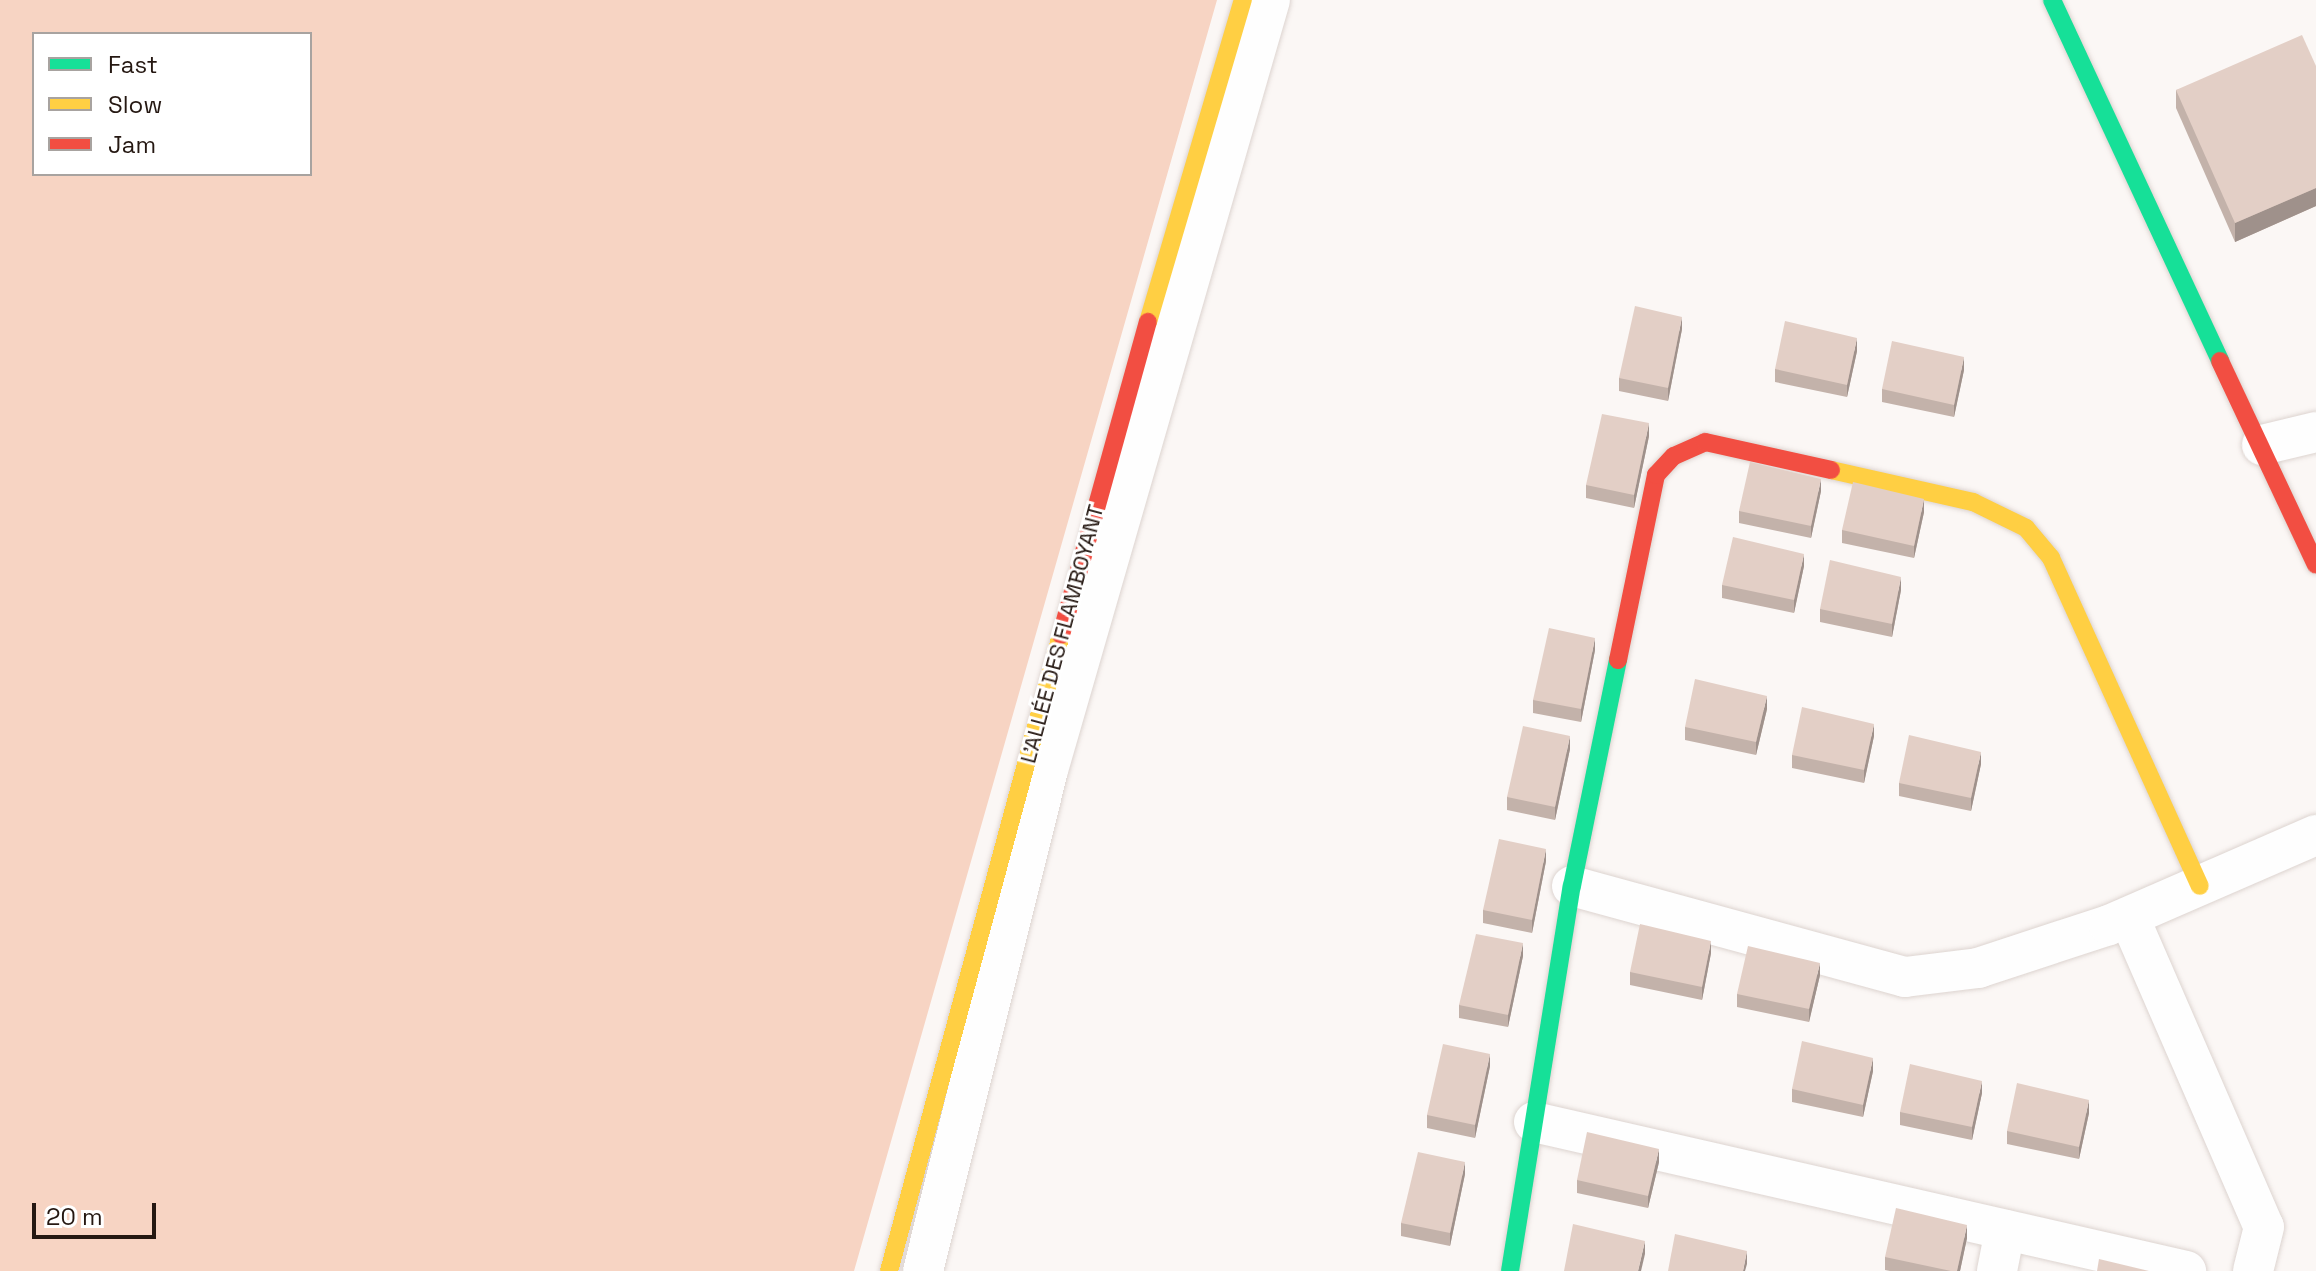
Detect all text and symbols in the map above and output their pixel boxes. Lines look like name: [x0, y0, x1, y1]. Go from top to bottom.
legend: [32, 32, 312, 176]
text: Fast: [108, 49, 158, 80]
text: Slow: [108, 89, 162, 120]
text: Jam: [108, 129, 156, 160]
street label: L’ALLÉE DES FLAMBOYANT: [1015, 502, 1109, 766]
scale bar: [36, 1187, 160, 1237]
text: 20 m: [46, 1201, 103, 1232]

